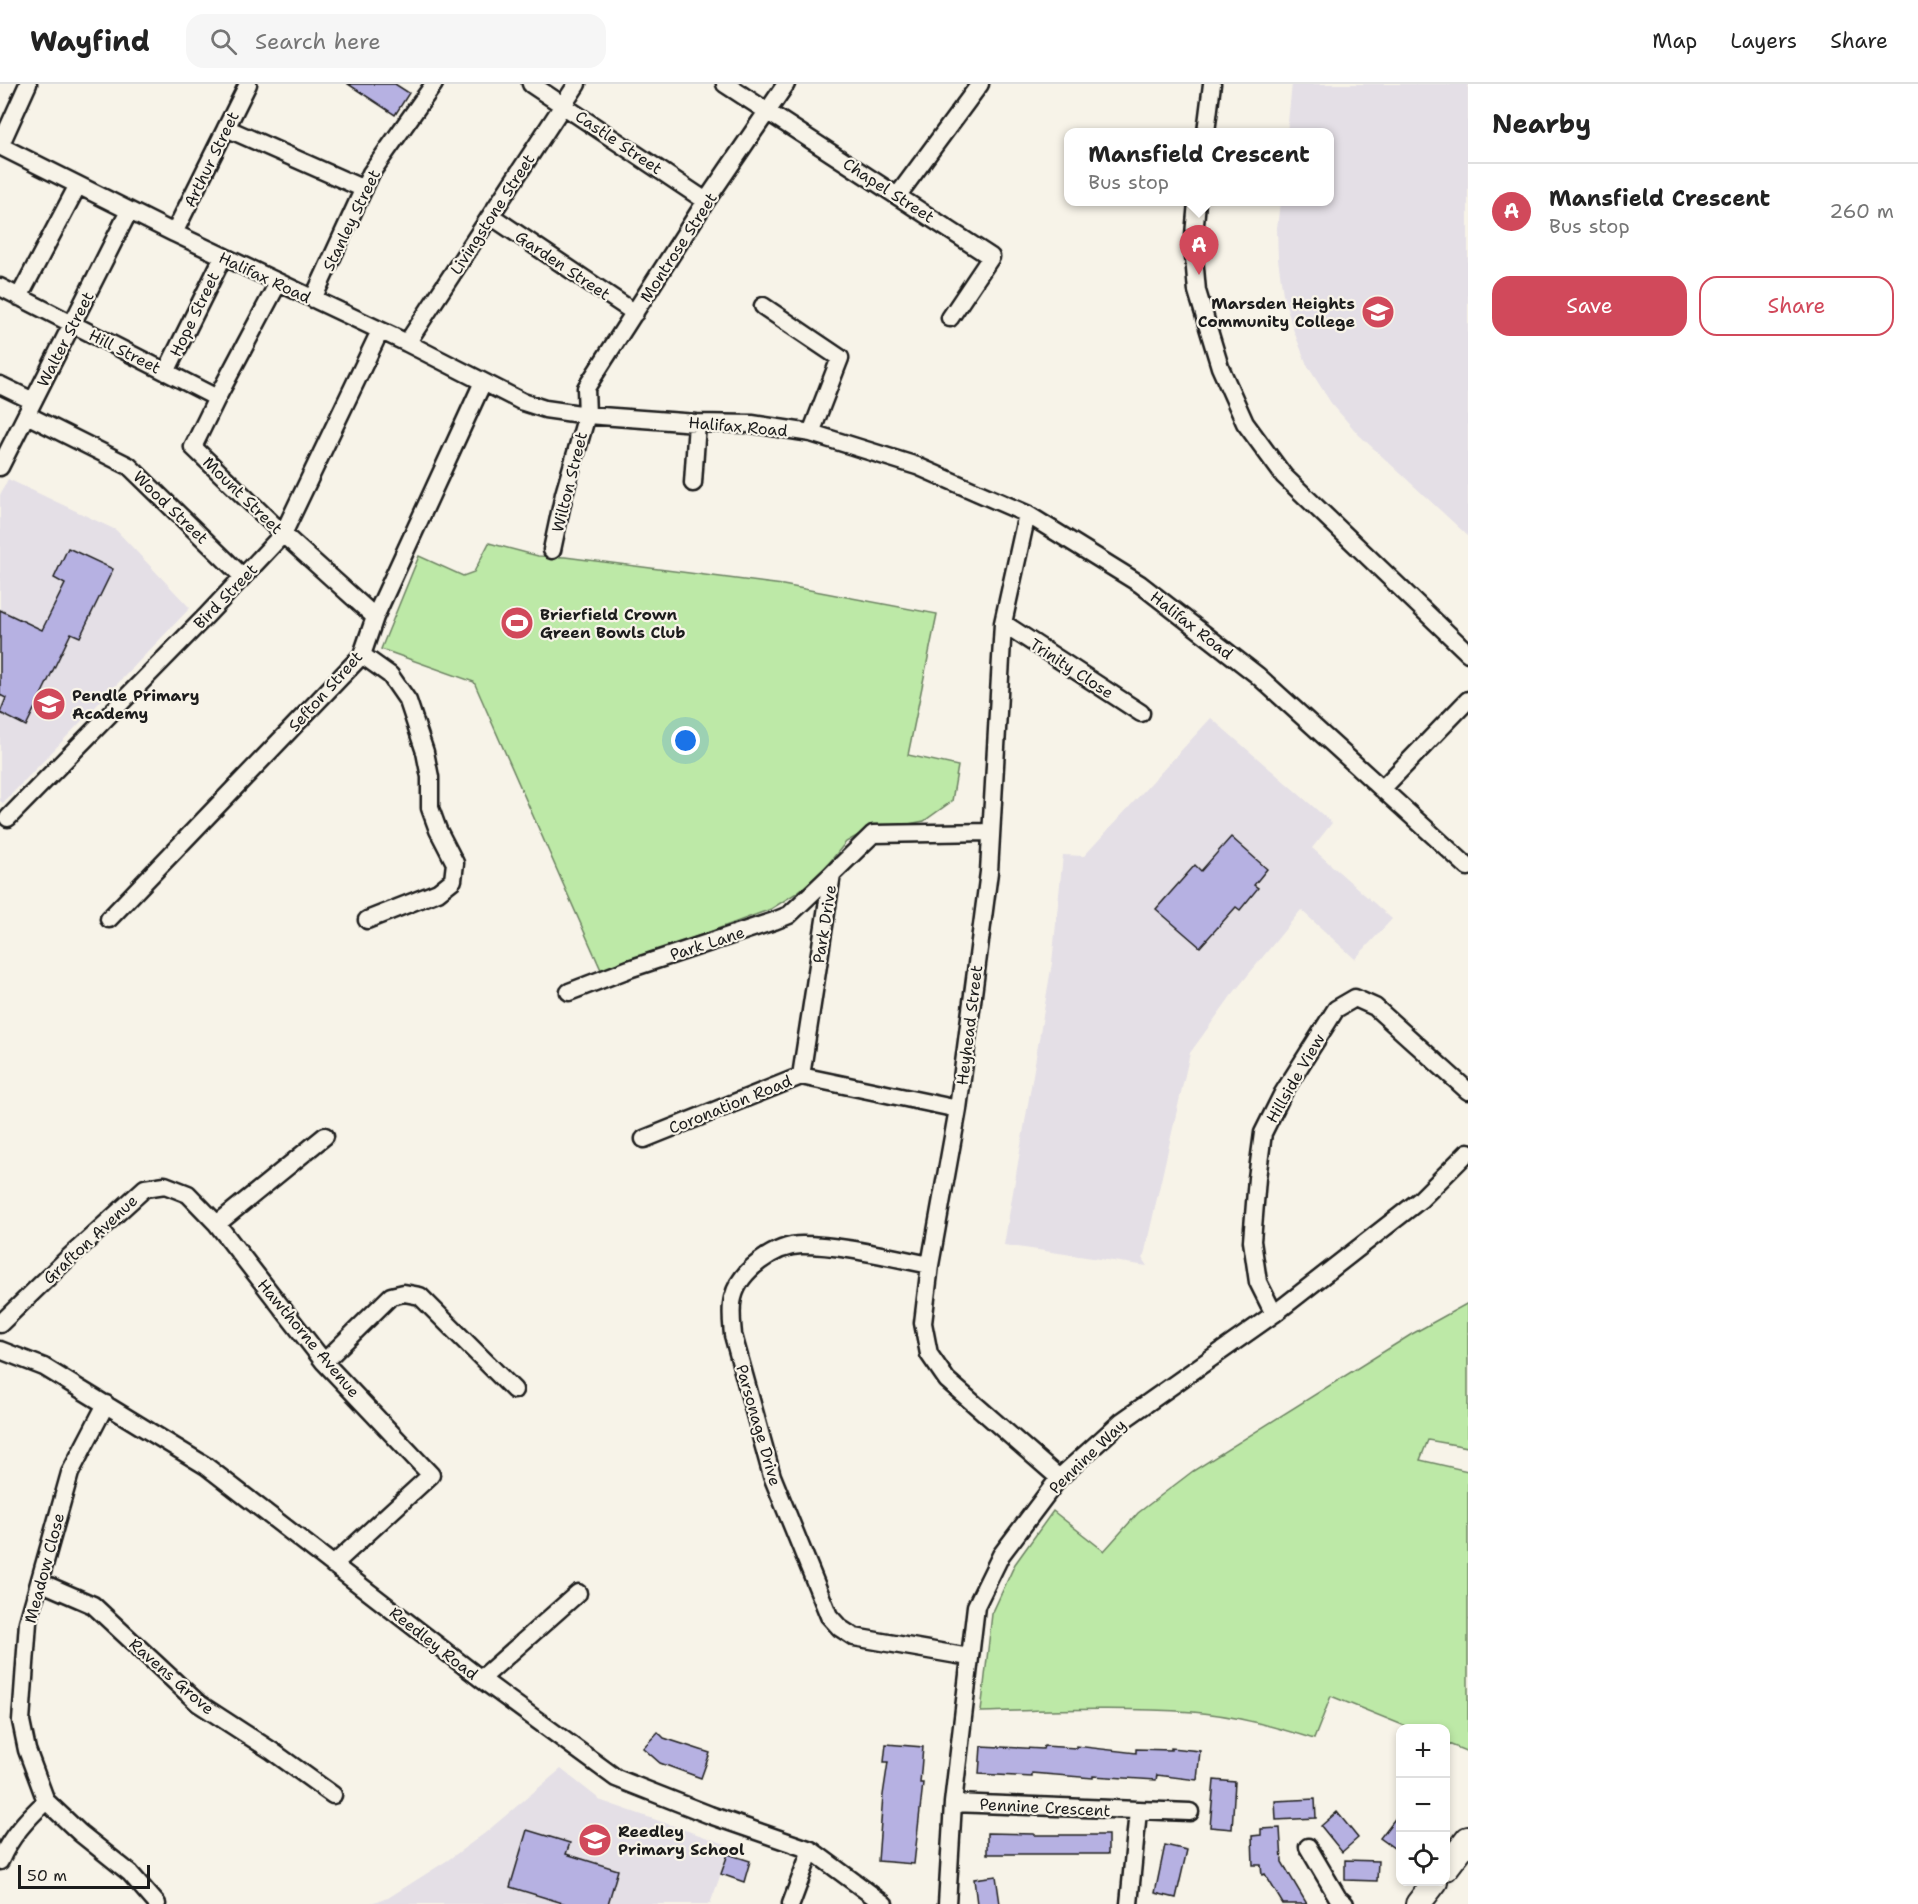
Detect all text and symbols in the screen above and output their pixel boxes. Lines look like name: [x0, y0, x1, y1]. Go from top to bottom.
search box: [186, 14, 606, 68]
text: Wayfind: [30, 22, 150, 60]
icon: search: [207, 25, 240, 58]
text: Search here: [255, 27, 381, 56]
text: Map: [1652, 27, 1697, 55]
text: Layers: [1730, 27, 1797, 55]
text: Share: [1830, 27, 1888, 55]
street label: Castle Street: [571, 106, 666, 179]
text: Nearby: [1492, 106, 1591, 141]
street label: Arthur Street: [179, 108, 244, 211]
popup: [1064, 128, 1334, 206]
text: Mansfield Crescent: [1088, 140, 1310, 169]
street label: Livingstone Street: [445, 150, 539, 279]
street label: Chapel Street: [839, 153, 938, 228]
street label: Stanley Street: [318, 166, 385, 274]
text: Bus stop: [1088, 169, 1169, 195]
text: Mansfield Crescent: [1549, 184, 1770, 213]
street label: Montrose Street: [635, 188, 722, 306]
text: A: [1504, 198, 1519, 224]
text: 260 m: [1829, 198, 1894, 224]
text: Bus stop: [1549, 213, 1630, 239]
street label: Garden Street: [511, 226, 614, 305]
pin: A: [1180, 226, 1218, 275]
street label: Halifax Road: [215, 247, 314, 308]
street label: Hope Street: [165, 268, 224, 360]
button: Save: [1492, 276, 1687, 336]
button: Share: [1699, 276, 1894, 336]
street label: Walter Street: [32, 288, 99, 391]
place label: Marsden Heights Community College: [1198, 293, 1355, 332]
school or university icon: Marsden Heights Community College: [1360, 294, 1396, 330]
street label: Hill Street: [85, 324, 164, 379]
street label: Halifax Road: [687, 412, 788, 441]
street label: Wilton Street: [547, 430, 592, 535]
street label: Mount Street: [198, 452, 287, 539]
street label: Wood Street: [129, 466, 213, 549]
street label: Bird Street: [189, 559, 262, 634]
street label: Halifax Road: [1146, 587, 1237, 664]
place label: Brierfield Crown Green Bowls Club: [540, 604, 685, 643]
sports icon: Brierfield Crown Green Bowls Club: [499, 605, 535, 641]
street label: Trinity Close: [1026, 634, 1118, 703]
street label: Sefton Street: [284, 647, 367, 736]
place label: Pendle Primary Academy: [72, 685, 200, 724]
school or university icon: Pendle Primary Academy: [31, 686, 67, 722]
your location: [671, 726, 700, 755]
street label: Park Drive: [808, 883, 841, 965]
street label: Park Lane: [667, 922, 747, 965]
street label: Heyhead Street: [952, 964, 987, 1086]
street label: Hillside View: [1261, 1030, 1330, 1127]
street label: Coronation Road: [666, 1070, 795, 1139]
street label: Grafton Avenue: [39, 1190, 142, 1289]
street label: Hawthorne Avenue: [253, 1275, 364, 1402]
street label: Parsonage Drive: [731, 1362, 786, 1488]
street label: Pennine Way: [1044, 1414, 1130, 1498]
street label: Meadow Close: [20, 1511, 69, 1626]
street label: Reedley Road: [385, 1602, 482, 1685]
street label: Ravens Grove: [125, 1634, 219, 1719]
map controls: [1396, 1724, 1450, 1886]
button: +: [1396, 1724, 1450, 1778]
button: −: [1396, 1778, 1450, 1832]
street label: Pennine Crescent: [979, 1794, 1111, 1821]
place label: Reedley Primary School: [618, 1821, 745, 1860]
school or university icon: Reedley Primary School: [577, 1822, 613, 1858]
button: locate: [1396, 1832, 1450, 1886]
scale bar: [18, 1862, 150, 1890]
text: 50 m: [27, 1865, 67, 1886]

